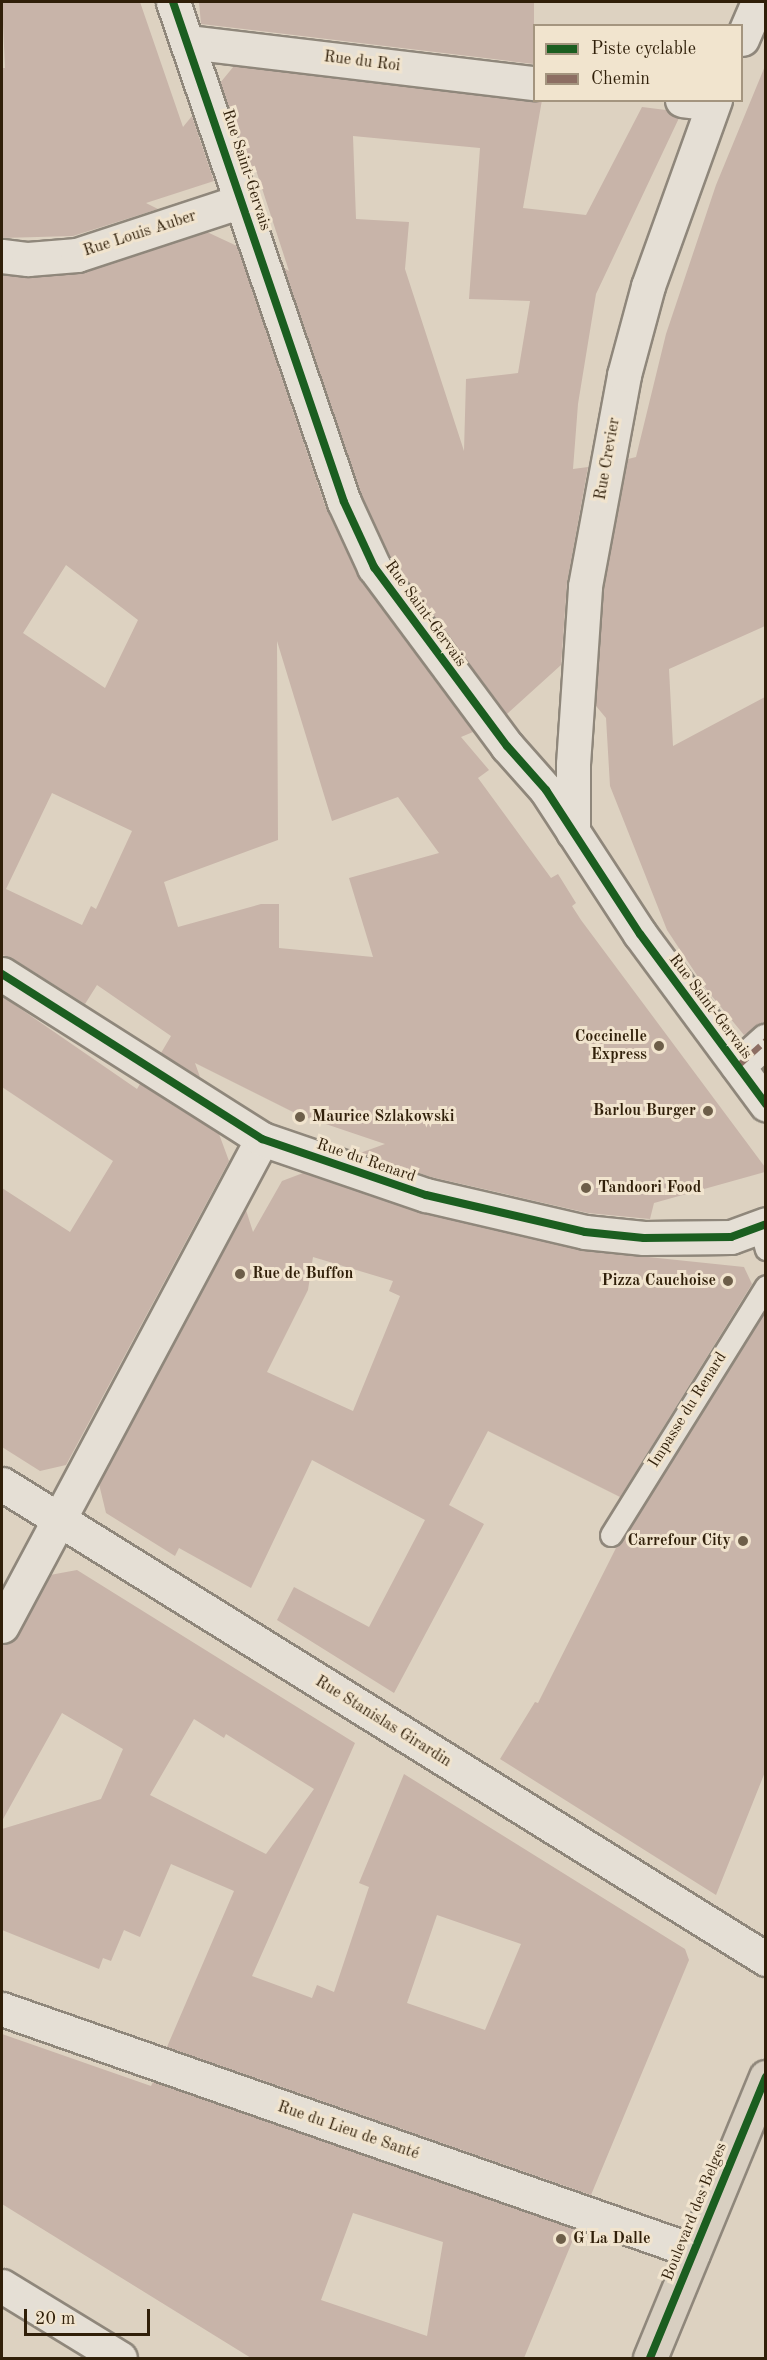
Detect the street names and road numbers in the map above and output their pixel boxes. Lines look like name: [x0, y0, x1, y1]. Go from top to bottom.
street label: Rue du Roi: [323, 48, 401, 76]
street label: Rue Saint-Gervais: [217, 107, 275, 233]
street label: Rue Louis Auber: [81, 207, 199, 261]
street label: Rue Crevier: [591, 416, 625, 502]
street label: Rue Saint-Gervais: [380, 557, 470, 671]
street label: Rue Saint-Gervais: [664, 951, 756, 1063]
street label: Rue du Renard: [314, 1135, 418, 1187]
street label: Impasse du Renard: [645, 1349, 731, 1471]
street label: Rue Stanislas Girardin: [311, 1672, 455, 1772]
street label: Rue du Lieu de Santé: [275, 2098, 421, 2164]
street label: Boulevard des Belges: [659, 2140, 731, 2284]

